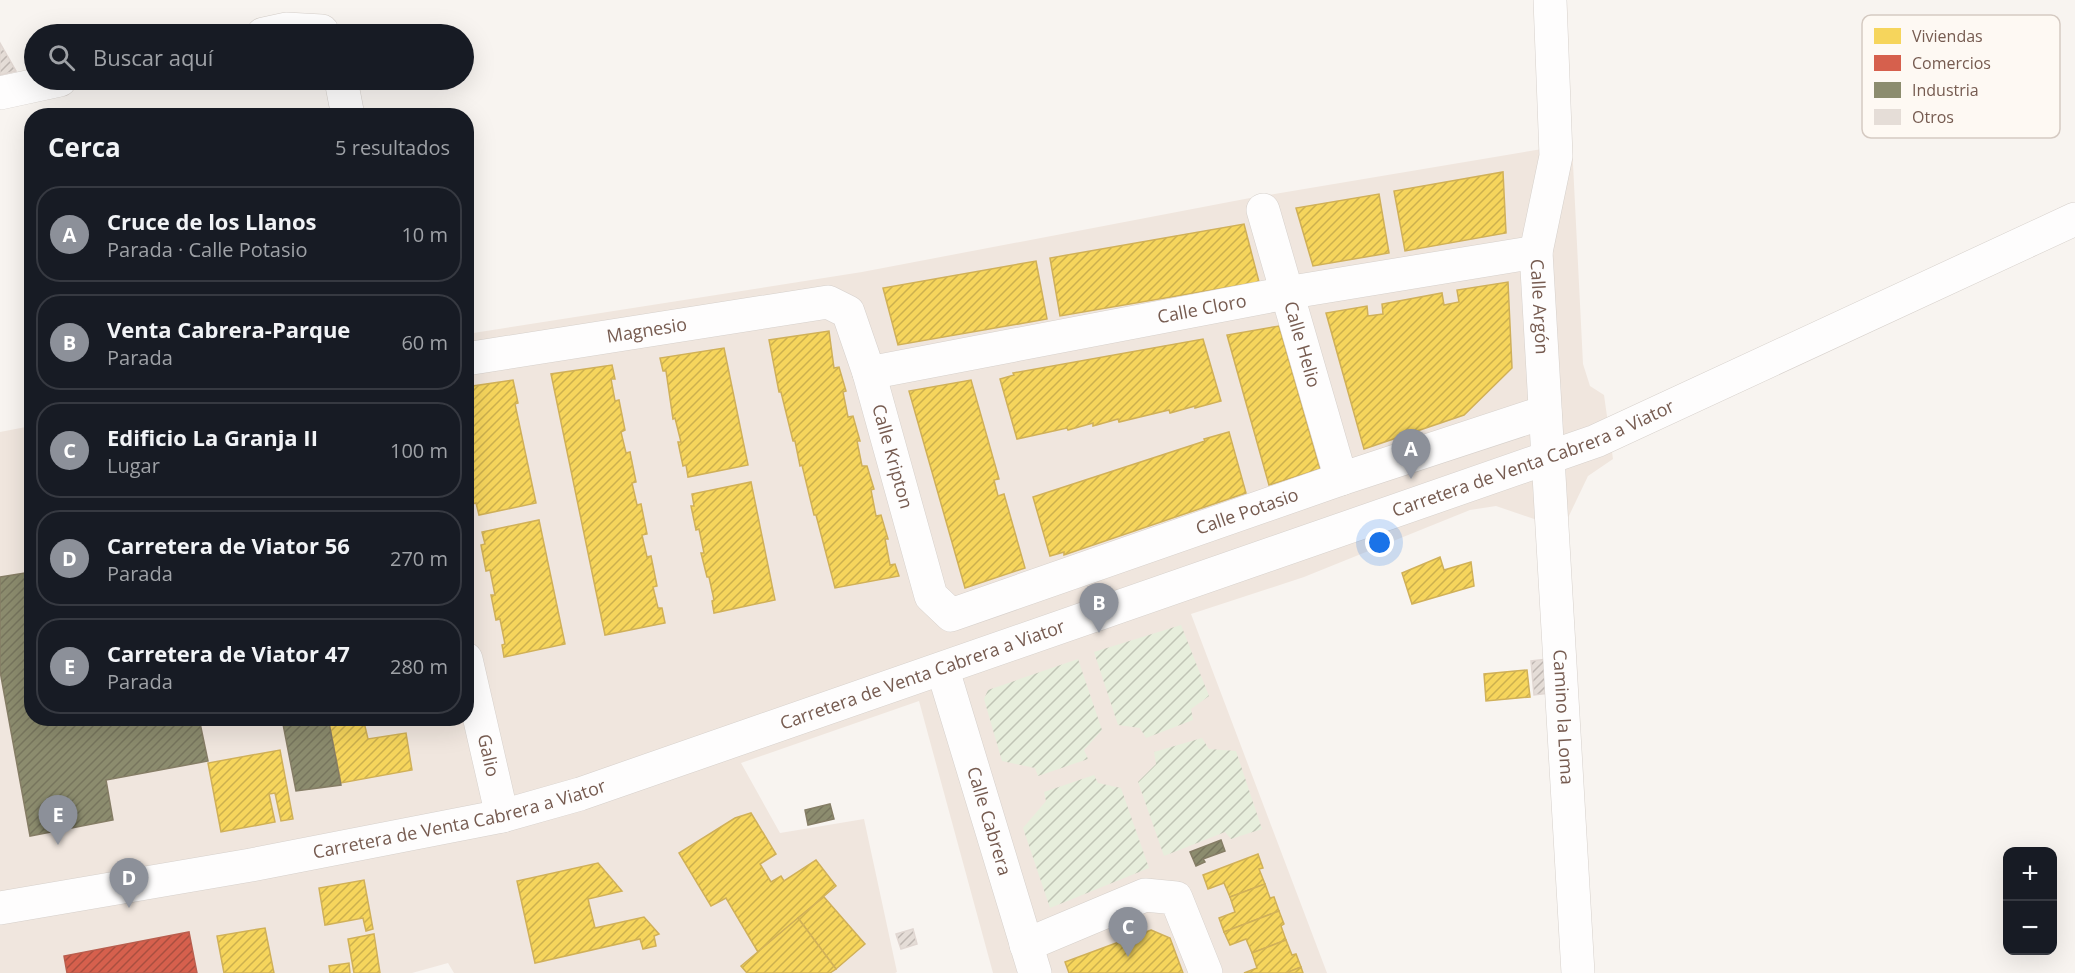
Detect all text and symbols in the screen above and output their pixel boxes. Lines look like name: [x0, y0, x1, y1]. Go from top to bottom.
legend: [1862, 15, 2060, 138]
search box: [24, 24, 474, 90]
text: Viviendas: [1912, 25, 1983, 47]
icon: search: [45, 41, 78, 74]
text: Buscar aquí: [93, 42, 213, 72]
text: Comercios: [1912, 52, 1991, 74]
text: Industria: [1912, 79, 1979, 101]
text: Otros: [1912, 106, 1954, 128]
text: Cerca: [48, 129, 121, 165]
text: 5 resultados: [335, 134, 450, 161]
text: Cruce de los Llanos: [107, 206, 317, 236]
text: A: [63, 221, 76, 248]
text: 10 m: [401, 221, 448, 248]
text: Parada · Calle Potasio: [107, 236, 308, 263]
street label: Calle Argón: [1525, 258, 1555, 355]
street label: Calle Cloro: [1155, 288, 1248, 328]
street label: Calle Helio: [1279, 298, 1327, 390]
street label: Magnesio: [605, 311, 689, 348]
text: Venta Cabrera-Parque: [107, 314, 350, 344]
text: B: [63, 329, 76, 356]
text: 60 m: [401, 329, 448, 356]
text: Parada: [107, 344, 173, 371]
street label: Carretera de Venta Cabrera a Viator: [1389, 393, 1678, 522]
street label: Calle Kripton: [867, 401, 919, 511]
text: Edificio La Granja II: [107, 422, 318, 452]
pin: A: [1392, 430, 1430, 479]
text: C: [63, 437, 76, 464]
text: 100 m: [390, 437, 448, 464]
text: Lugar: [107, 452, 160, 479]
street label: Calle Potasio: [1192, 482, 1301, 540]
your location: [1365, 528, 1394, 557]
text: Carretera de Viator 56: [107, 530, 350, 560]
text: D: [62, 545, 77, 572]
text: 270 m: [390, 545, 448, 572]
text: Parada: [107, 560, 173, 587]
pin: B: [1080, 584, 1118, 633]
street label: Carretera de Venta Cabrera a Viator: [776, 613, 1068, 735]
text: Carretera de Viator 47: [107, 638, 350, 668]
street label: Camino la Loma: [1548, 649, 1580, 785]
text: E: [64, 653, 75, 680]
text: 280 m: [390, 653, 448, 680]
text: Parada: [107, 668, 173, 695]
street label: Galio: [473, 732, 506, 779]
street label: Calle Cabrera: [962, 764, 1018, 878]
street label: Carretera de Venta Cabrera a Viator: [311, 773, 609, 864]
pin: E: [38, 796, 78, 845]
map controls: [2003, 847, 2057, 955]
button: +: [2003, 847, 2057, 901]
pin: D: [110, 858, 148, 908]
button: −: [2003, 901, 2057, 955]
pin: C: [1108, 908, 1148, 957]

